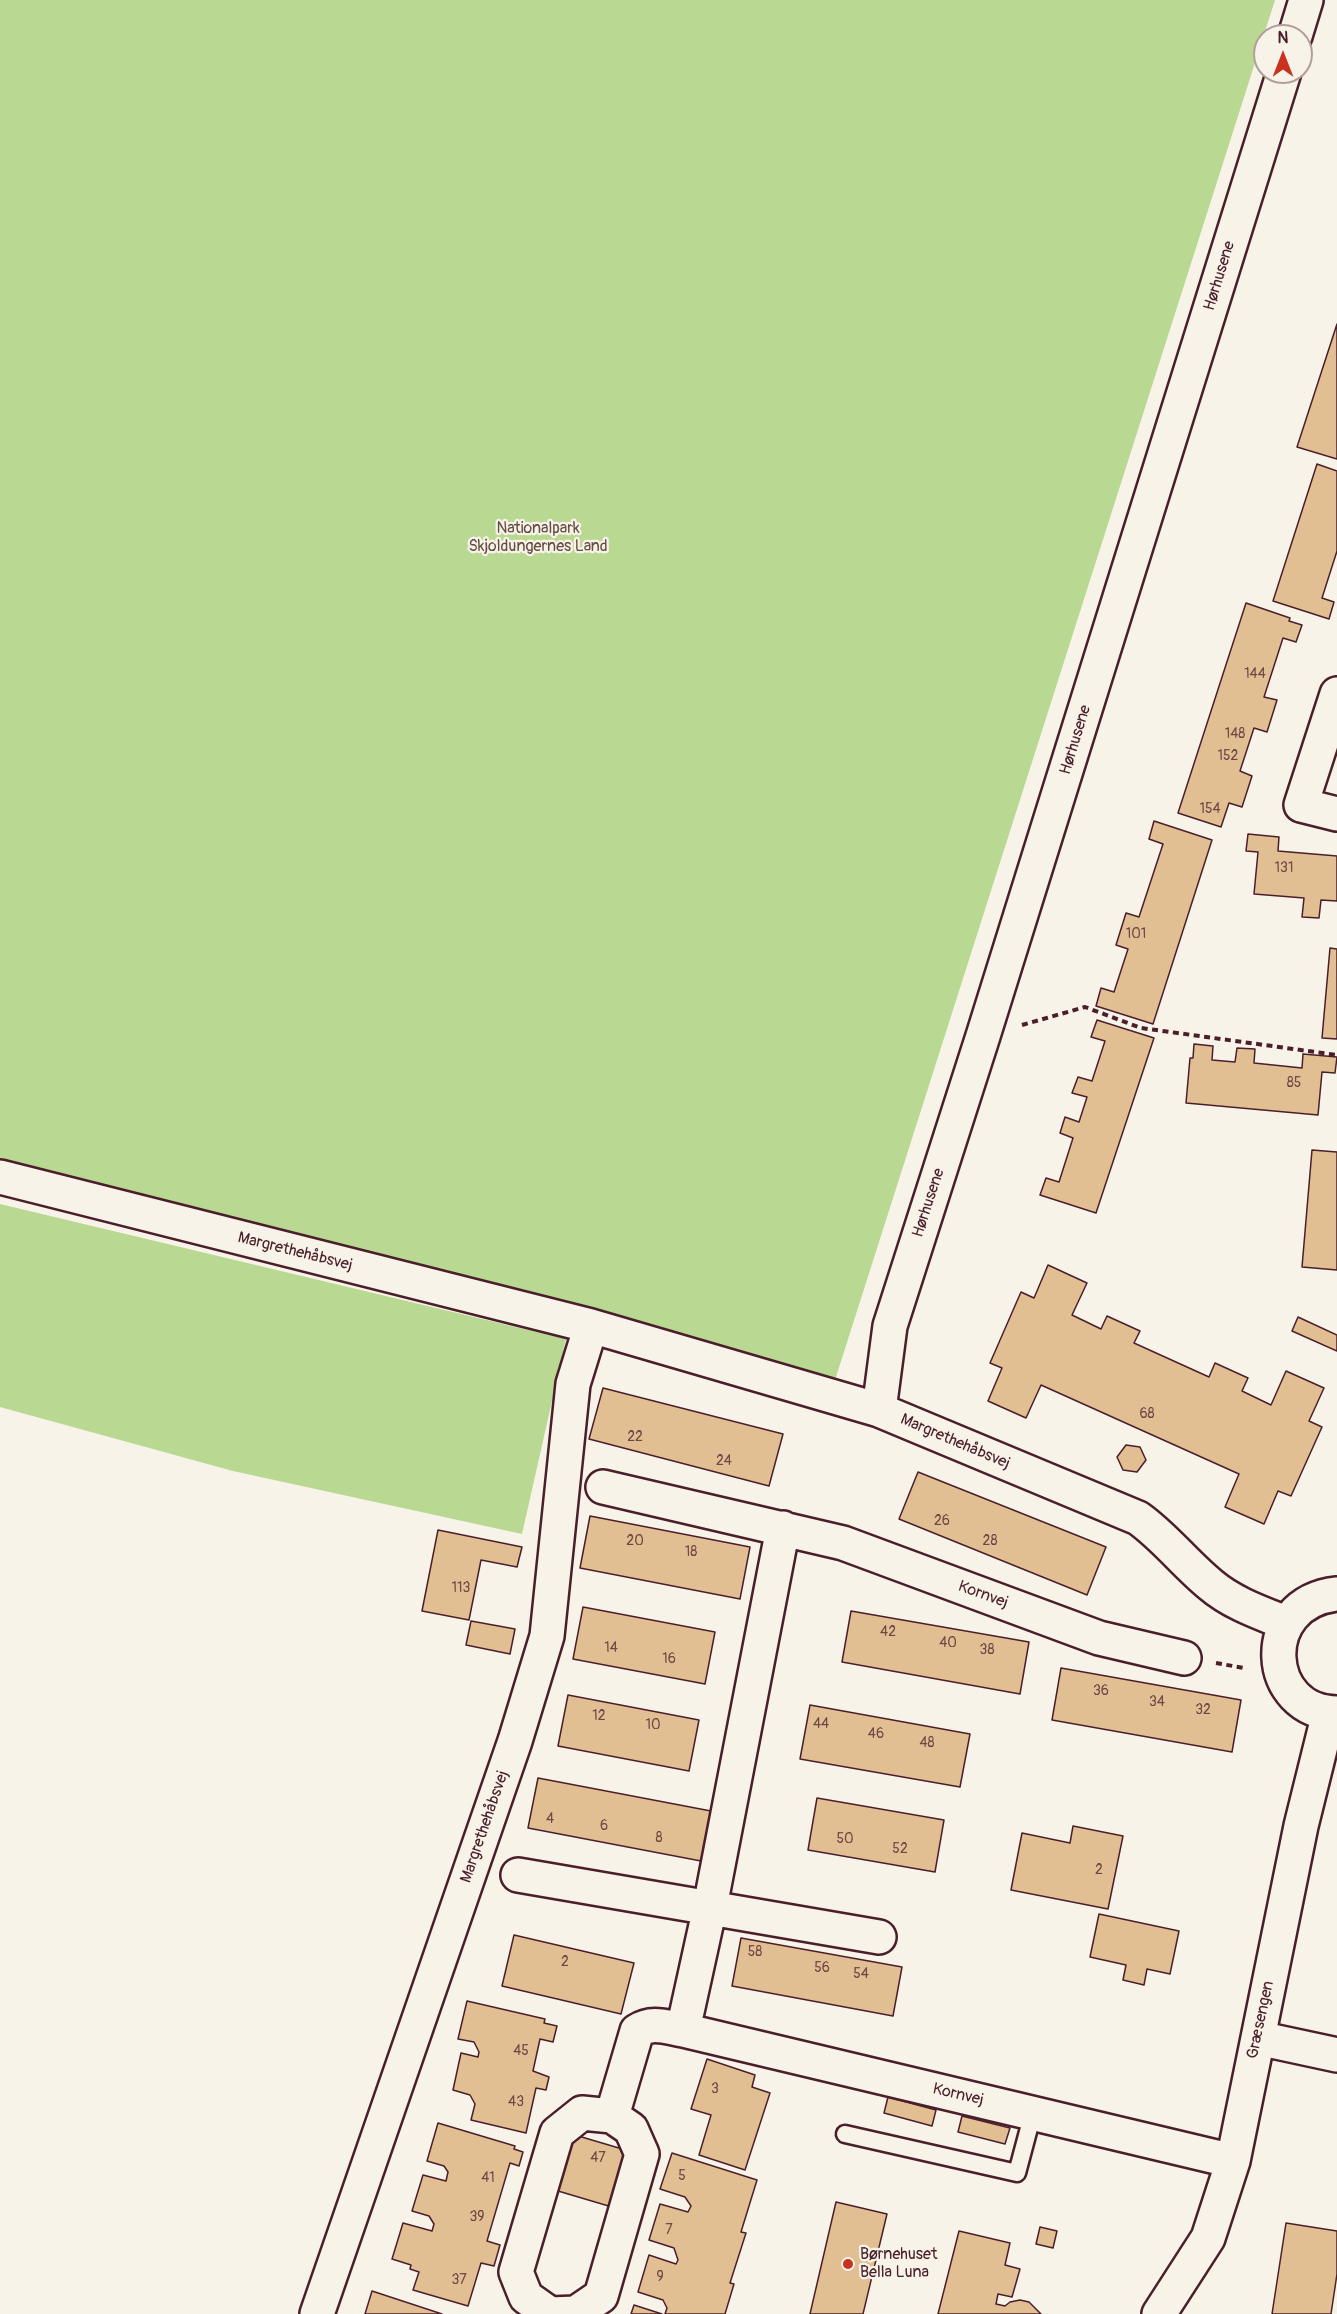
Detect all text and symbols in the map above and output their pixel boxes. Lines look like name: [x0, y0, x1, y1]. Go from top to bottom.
north arrow: [1253, 24, 1313, 84]
text: N: [1278, 28, 1288, 48]
street label: Hørhusene: [1200, 239, 1240, 313]
park label: Nationalpark Skjoldungernes Land: [468, 519, 608, 557]
house number: 144: [1244, 666, 1266, 682]
street label: Hørhusene: [1056, 703, 1096, 777]
house number: 148: [1225, 726, 1245, 742]
house number: 152: [1218, 748, 1238, 764]
house number: 154: [1199, 801, 1221, 817]
house number: 131: [1275, 860, 1293, 876]
house number: 101: [1126, 926, 1146, 942]
house number: 85: [1287, 1075, 1301, 1091]
street label: Hørhusene: [909, 1166, 949, 1240]
street label: Margrethehåbsvej: [236, 1228, 354, 1276]
house number: 68: [1139, 1406, 1155, 1422]
street label: Margrethehåbsvej: [897, 1410, 1013, 1474]
house number: 22: [627, 1429, 643, 1445]
house number: 24: [716, 1453, 732, 1469]
house number: 26: [934, 1513, 950, 1529]
house number: 20: [626, 1533, 644, 1549]
house number: 28: [983, 1533, 997, 1549]
house number: 18: [685, 1544, 697, 1560]
street label: Kornvej: [955, 1577, 1011, 1613]
house number: 113: [452, 1580, 470, 1596]
house number: 42: [880, 1624, 896, 1640]
house number: 40: [939, 1635, 957, 1651]
house number: 14: [604, 1640, 618, 1656]
house number: 38: [980, 1642, 994, 1658]
house number: 16: [662, 1651, 676, 1667]
house number: 36: [1093, 1683, 1109, 1699]
house number: 34: [1149, 1694, 1165, 1710]
house number: 32: [1195, 1702, 1211, 1718]
house number: 12: [592, 1708, 606, 1724]
house number: 44: [813, 1716, 829, 1732]
house number: 10: [645, 1717, 661, 1733]
house number: 46: [868, 1726, 884, 1742]
house number: 48: [919, 1735, 935, 1751]
street label: Margrethehåbsvej: [457, 1768, 513, 1886]
house number: 4: [546, 1811, 554, 1827]
house number: 6: [600, 1818, 608, 1834]
house number: 8: [655, 1830, 663, 1846]
house number: 50: [836, 1831, 854, 1847]
house number: 52: [892, 1841, 908, 1857]
house number: 2: [1095, 1862, 1103, 1878]
house number: 58: [748, 1944, 762, 1960]
house number: 2: [561, 1954, 569, 1970]
house number: 56: [814, 1960, 830, 1976]
house number: 54: [853, 1966, 869, 1982]
street label: Græsengen: [1243, 1979, 1279, 2061]
house number: 45: [513, 2043, 529, 2059]
street label: Kornvej: [931, 2080, 985, 2110]
house number: 3: [711, 2081, 719, 2097]
house number: 43: [508, 2094, 524, 2110]
house number: 47: [590, 2150, 606, 2166]
house number: 5: [678, 2168, 686, 2184]
house number: 41: [481, 2170, 495, 2186]
house number: 39: [469, 2209, 485, 2225]
house number: 7: [665, 2222, 673, 2238]
place label: Børnehuset Bella Luna: [860, 2245, 937, 2283]
marker: Børnehuset Bella Luna: [841, 2257, 855, 2271]
house number: 9: [656, 2269, 664, 2285]
house number: 37: [451, 2272, 467, 2288]

